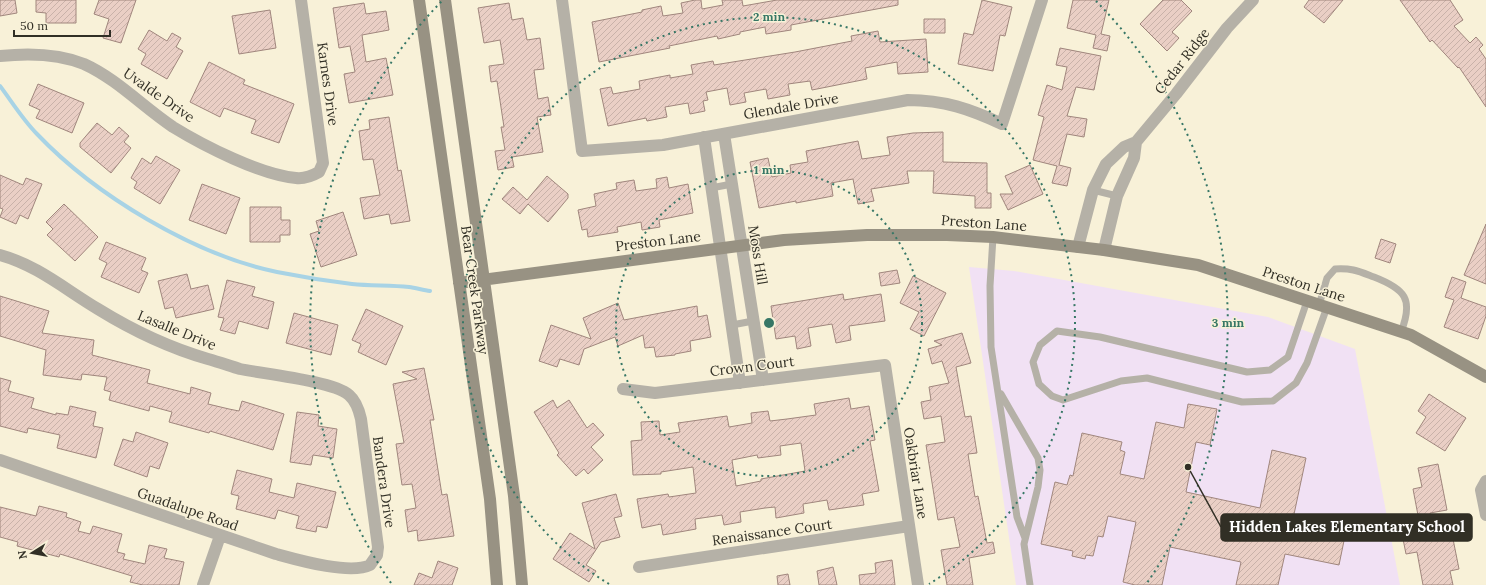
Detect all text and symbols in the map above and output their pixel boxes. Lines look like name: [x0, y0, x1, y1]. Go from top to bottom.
text: 2 min: [753, 9, 785, 24]
scale bar: [14, 12, 110, 38]
text: 50 m: [20, 18, 48, 33]
street label: Cedar Ridge: [1151, 24, 1214, 98]
street label: Karnes Drive: [313, 41, 343, 127]
street label: Uvalde Drive: [120, 64, 199, 126]
street label: Glendale Drive: [742, 89, 840, 123]
text: 1 min: [754, 162, 785, 177]
street label: Preston Lane: [940, 211, 1028, 235]
street label: Bear Creek Parkway: [457, 224, 493, 356]
street label: Moss Hill: [744, 224, 772, 286]
street label: Preston Lane: [614, 227, 702, 255]
street label: Preston Lane: [1260, 262, 1348, 306]
street label: Lasalle Drive: [135, 306, 219, 354]
text: 3 min: [1212, 315, 1245, 330]
centre of rings: [762, 316, 776, 330]
street label: Crown Court: [709, 352, 796, 380]
street label: Oakbriar Lane: [900, 426, 932, 521]
street label: Bandera Drive: [369, 435, 399, 529]
street label: Guadalupe Road: [135, 483, 241, 535]
callout: Hidden Lakes Elementary School: [1221, 514, 1472, 541]
street label: Renaissance Court: [711, 515, 834, 549]
text: Hidden Lakes Elementary School: [1229, 517, 1465, 536]
north arrow: [12, 533, 52, 573]
text: N: [14, 549, 30, 560]

